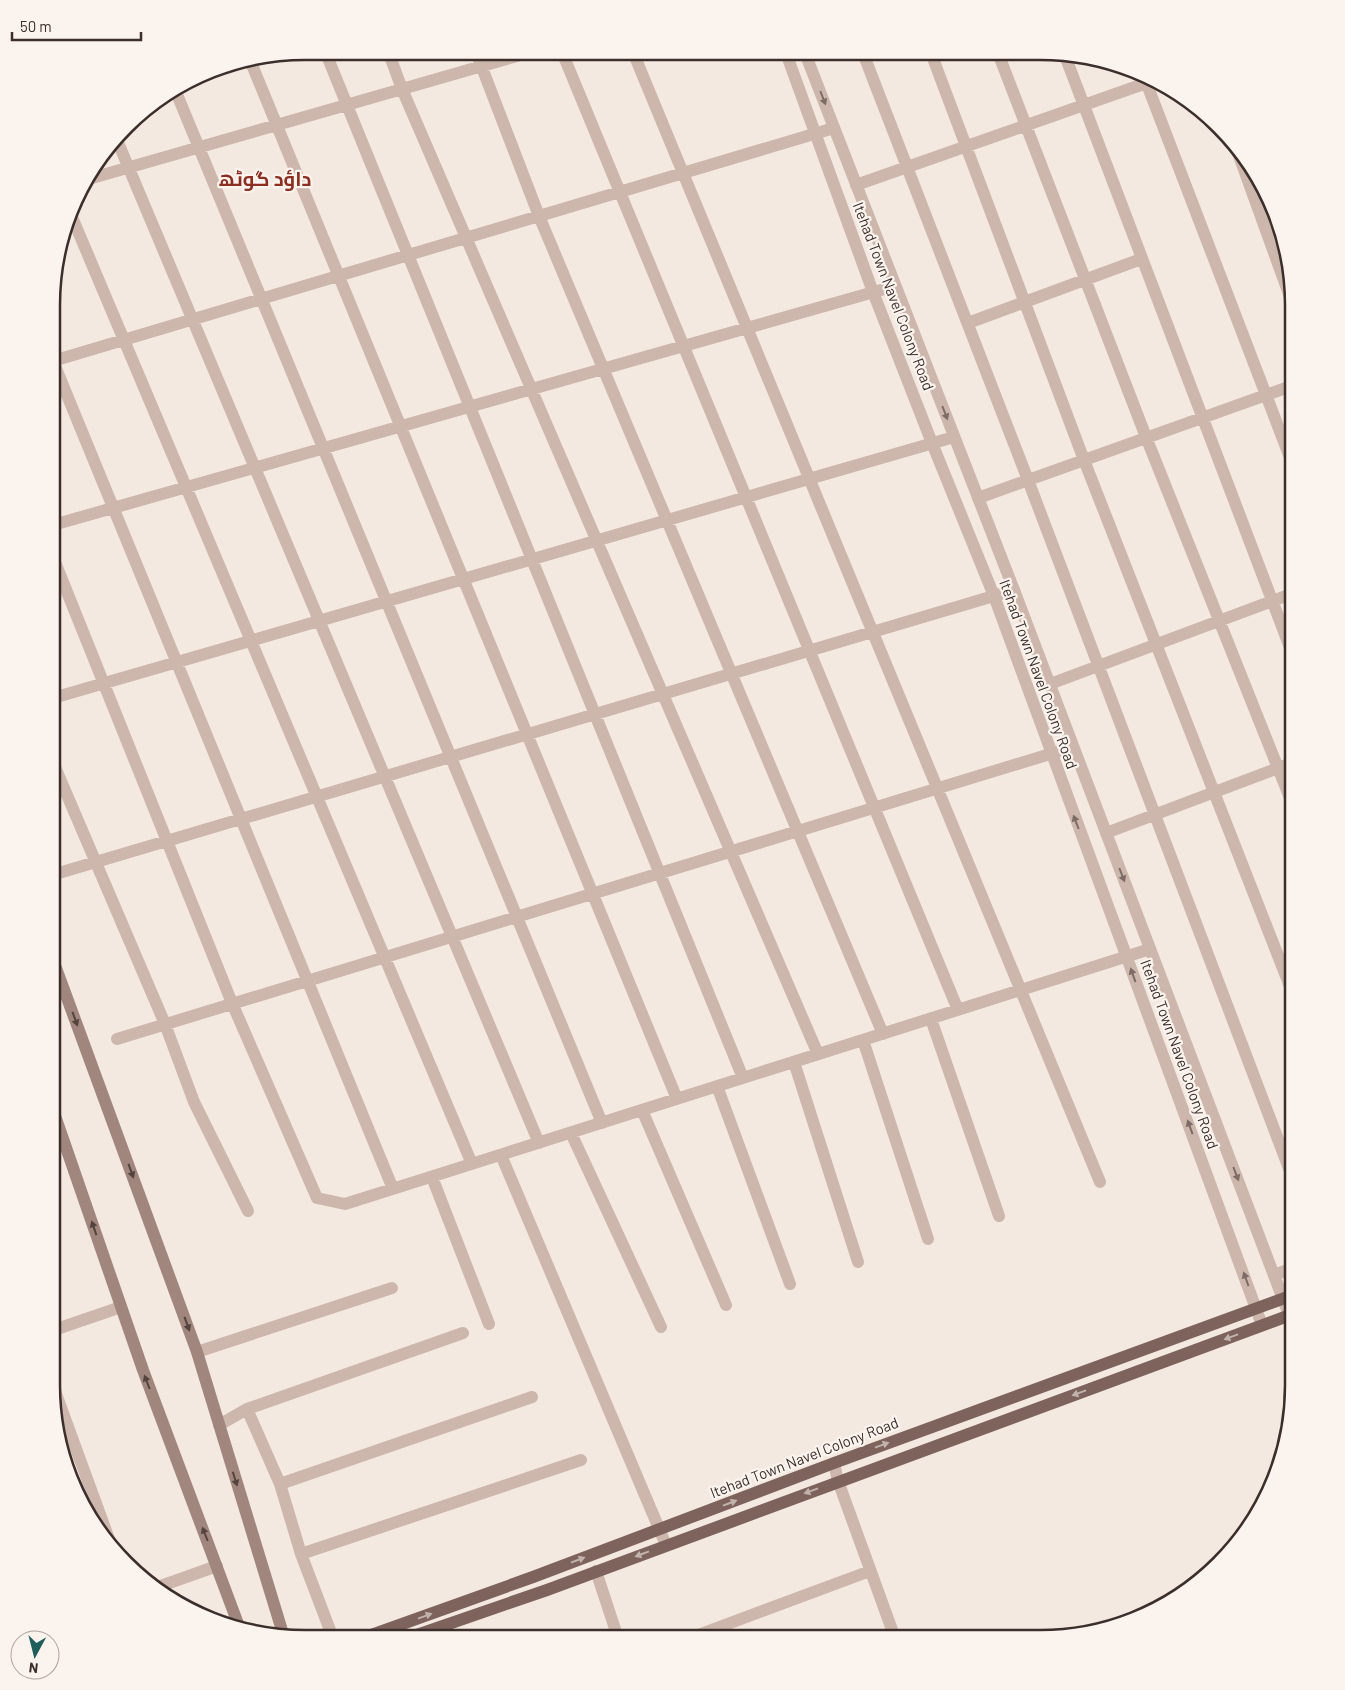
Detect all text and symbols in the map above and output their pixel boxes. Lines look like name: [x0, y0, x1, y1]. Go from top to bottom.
scale bar: [12, 10, 141, 42]
text: 50 m: [20, 17, 52, 35]
one-way arrow: [819, 91, 827, 105]
district label: داؤد گوٹھ: [219, 166, 311, 191]
street label: Itehad Town Navel Colony Road: [850, 199, 938, 393]
one-way arrow: [941, 406, 949, 421]
street label: Itehad Town Navel Colony Road: [996, 577, 1082, 771]
one-way arrow: [1072, 815, 1079, 830]
one-way arrow: [1118, 868, 1126, 883]
street label: Itehad Town Navel Colony Road: [1137, 957, 1223, 1151]
one-way arrow: [1129, 967, 1136, 982]
one-way arrow: [72, 1011, 79, 1026]
one-way arrow: [1186, 1119, 1194, 1134]
one-way arrow: [127, 1164, 135, 1179]
one-way arrow: [1232, 1167, 1240, 1182]
one-way arrow: [90, 1221, 97, 1236]
one-way arrow: [1242, 1272, 1249, 1287]
one-way arrow: [183, 1317, 191, 1332]
one-way arrow: [1223, 1333, 1238, 1341]
one-way arrow: [143, 1374, 151, 1389]
one-way arrow: [1071, 1390, 1086, 1397]
street label: Itehad Town Navel Colony Road: [707, 1413, 901, 1501]
one-way arrow: [874, 1441, 889, 1448]
one-way arrow: [232, 1471, 240, 1486]
one-way arrow: [803, 1487, 818, 1495]
one-way arrow: [723, 1498, 737, 1506]
one-way arrow: [201, 1526, 209, 1541]
one-way arrow: [635, 1551, 650, 1558]
one-way arrow: [571, 1556, 586, 1564]
one-way arrow: [418, 1612, 433, 1620]
north arrow: [10, 1630, 60, 1680]
text: N: [28, 1659, 39, 1677]

